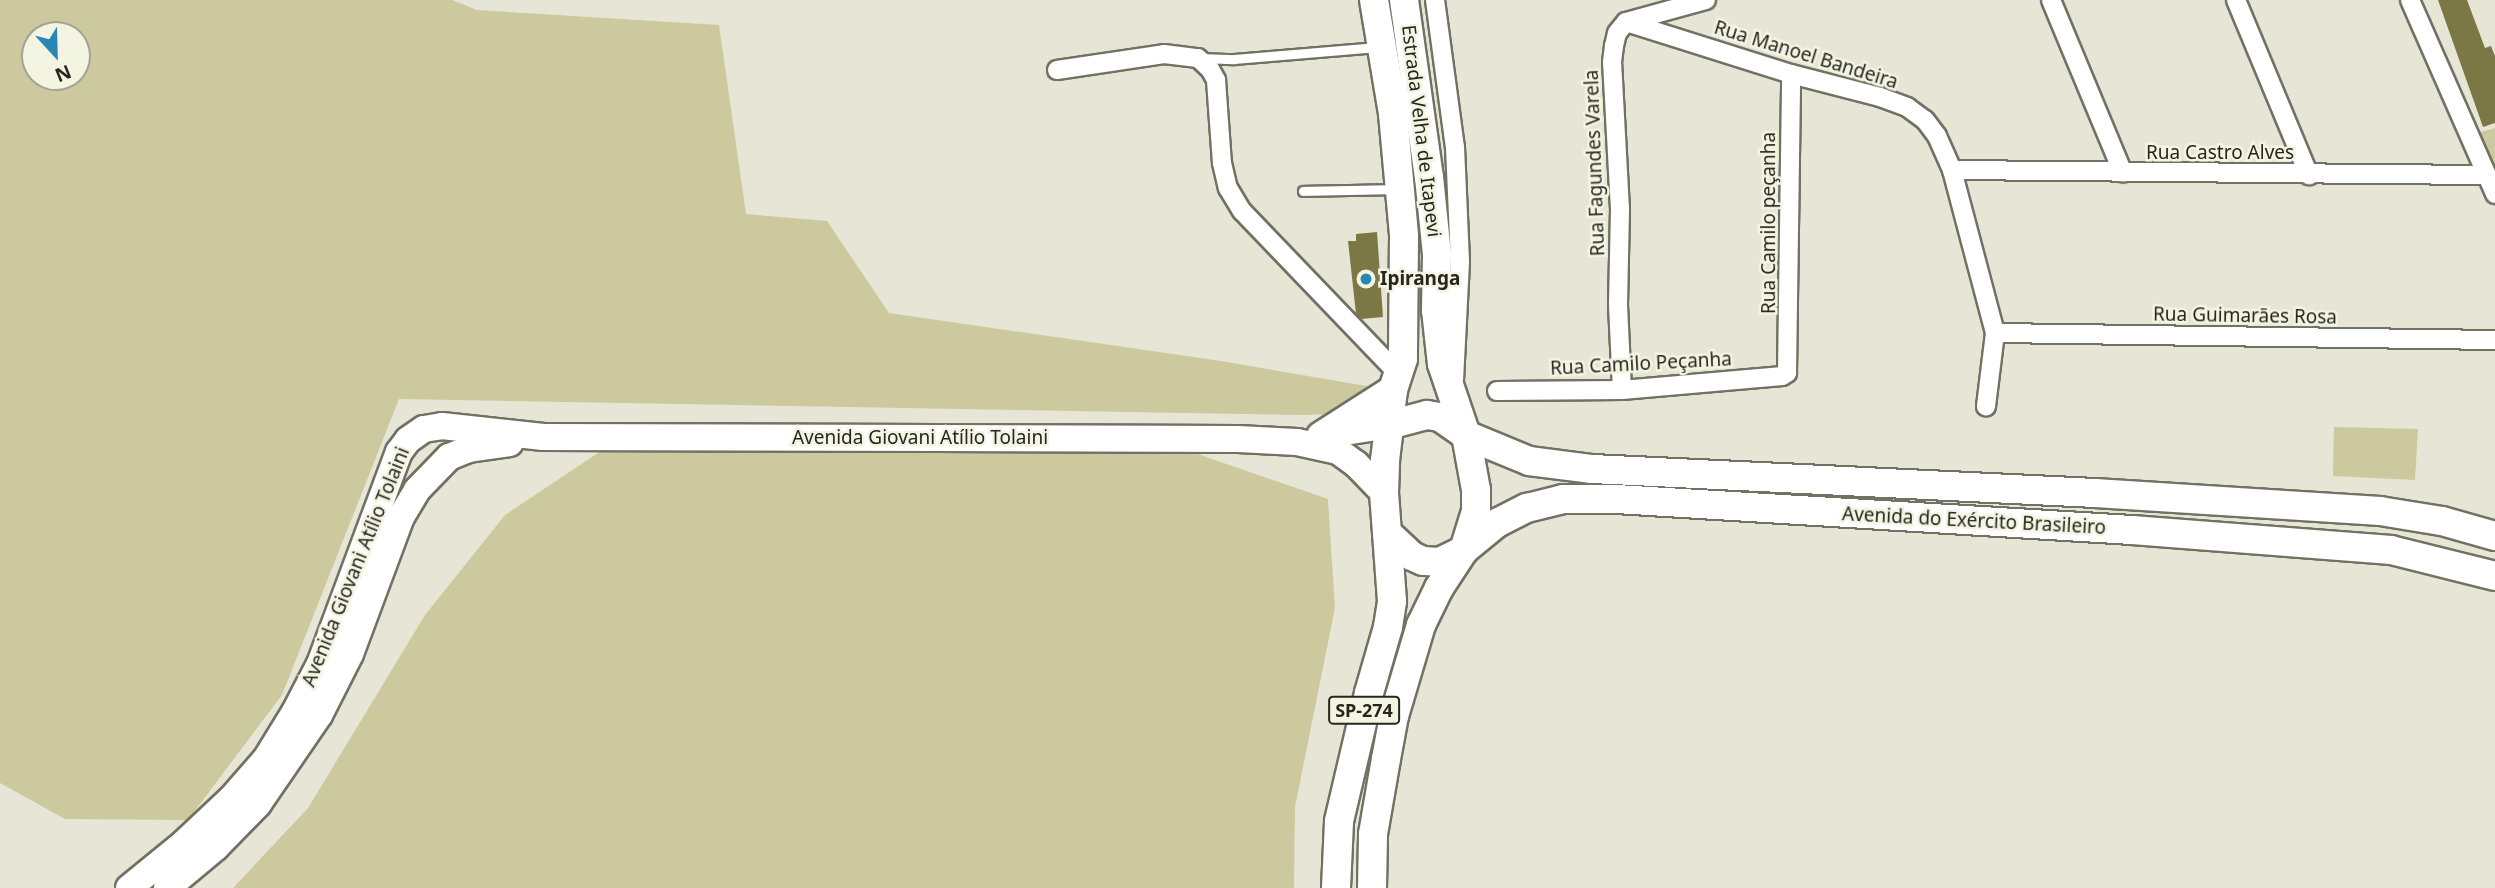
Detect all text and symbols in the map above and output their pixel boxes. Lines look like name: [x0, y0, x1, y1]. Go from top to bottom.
street label: Rua Manoel Bandeira: [1711, 16, 1901, 94]
north arrow: [21, 21, 91, 91]
street label: Estrada Velha de Itapevi: [1397, 24, 1445, 238]
text: N: [51, 59, 75, 89]
street label: Rua Fagundes Varela: [1580, 69, 1610, 257]
street label: Rua Camilo peçanha: [1758, 132, 1780, 314]
street label: Rua Castro Alves: [2146, 142, 2294, 164]
place label: Ipiranga: [1380, 268, 1460, 290]
marker: Ipiranga: [1358, 271, 1374, 287]
street label: Rua Guimarães Rosa: [2153, 303, 2337, 329]
street label: Rua Camilo Peçanha: [1550, 348, 1732, 380]
street label: Avenida Giovani Atílio Tolaini: [792, 427, 1048, 449]
street label: Avenida Giovani Atílio Tolaini: [297, 444, 415, 690]
street label: Avenida do Exército Brasileiro: [1841, 503, 2107, 539]
road number: SP-274: [1327, 696, 1401, 724]

